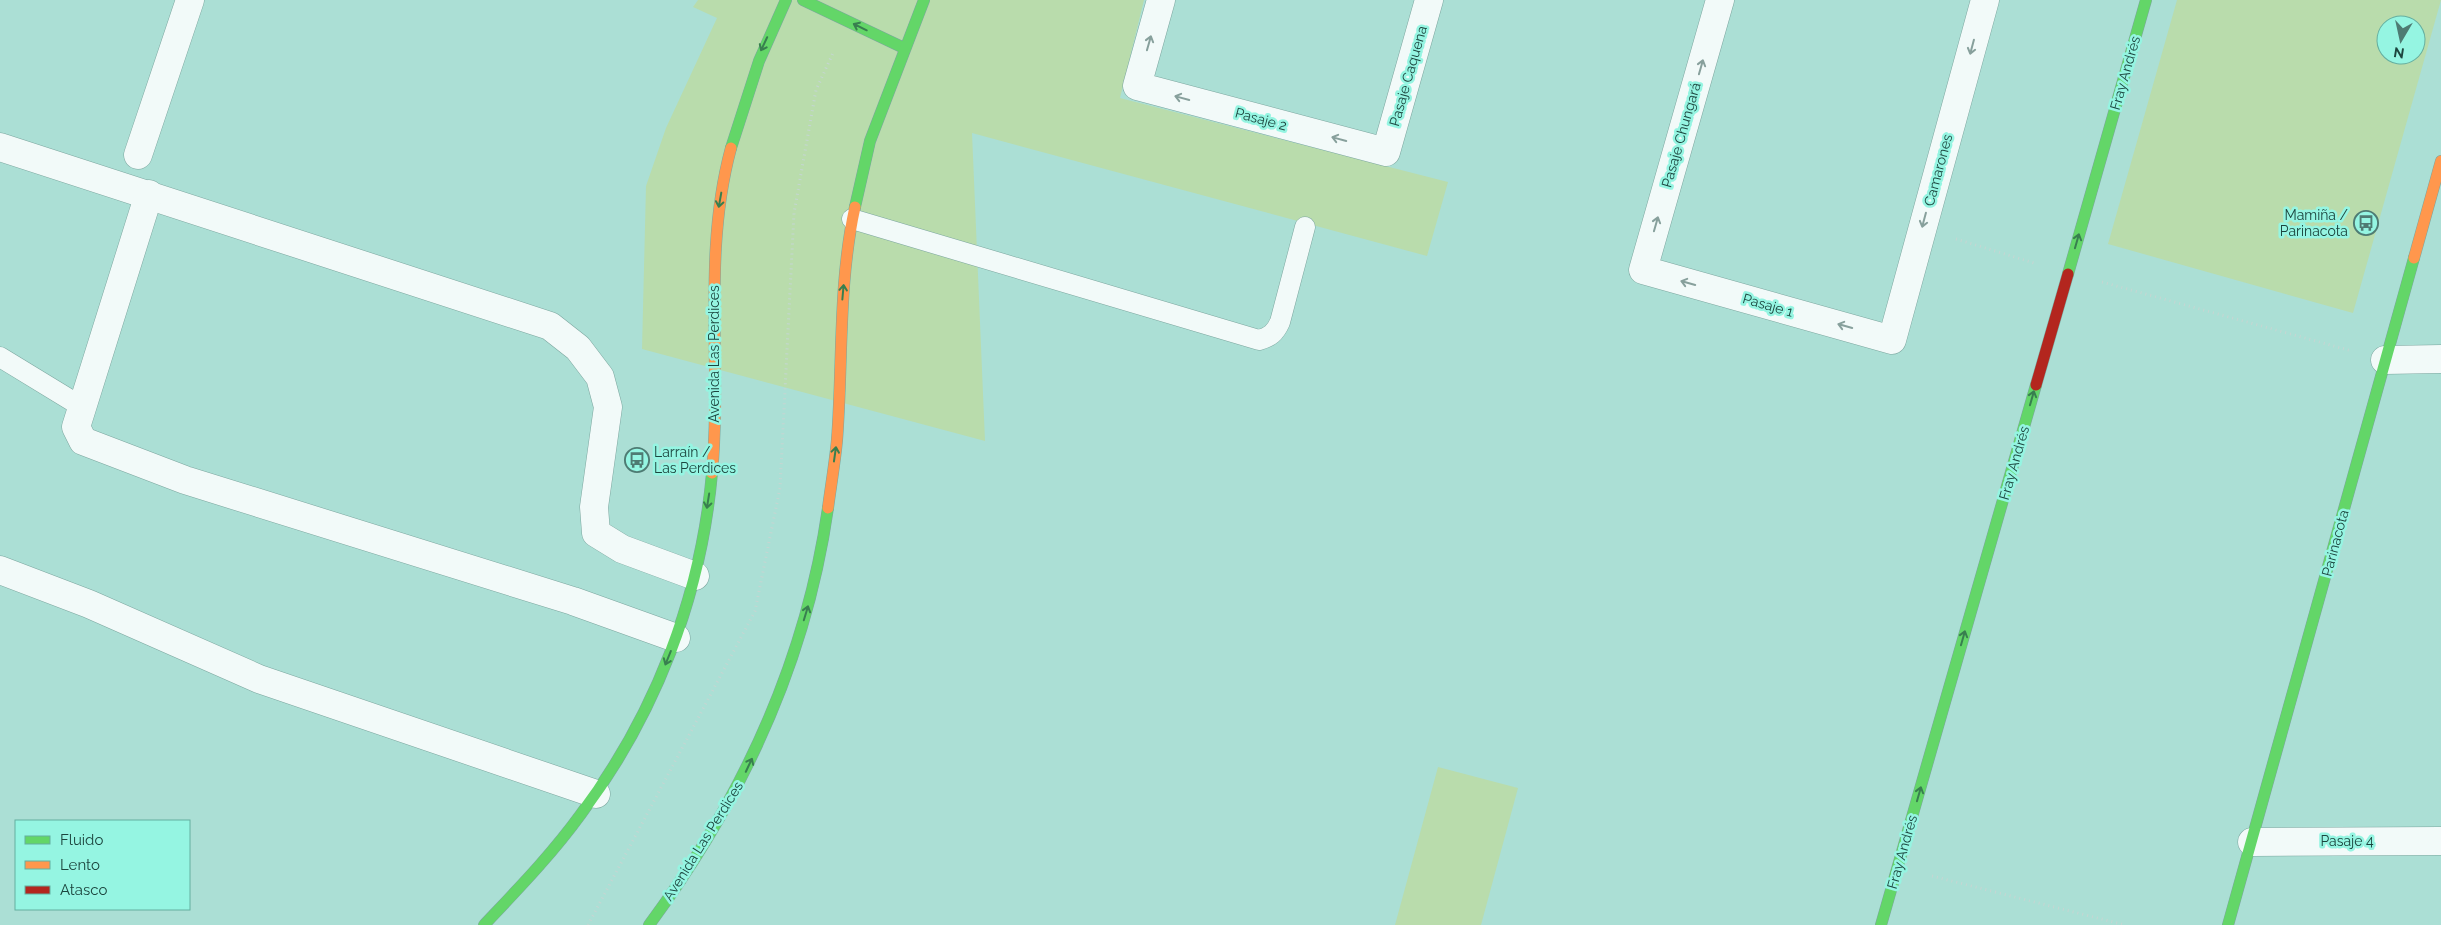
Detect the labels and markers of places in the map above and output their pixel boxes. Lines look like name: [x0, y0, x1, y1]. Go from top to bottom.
place label: Mamiña / Parinacota: [2280, 207, 2349, 239]
bus stop icon: Mamiña / Parinacota: [2353, 210, 2379, 236]
place label: Larraín / Las Perdices: [654, 444, 736, 476]
bus stop icon: Larraín / Las Perdices: [624, 447, 650, 473]

